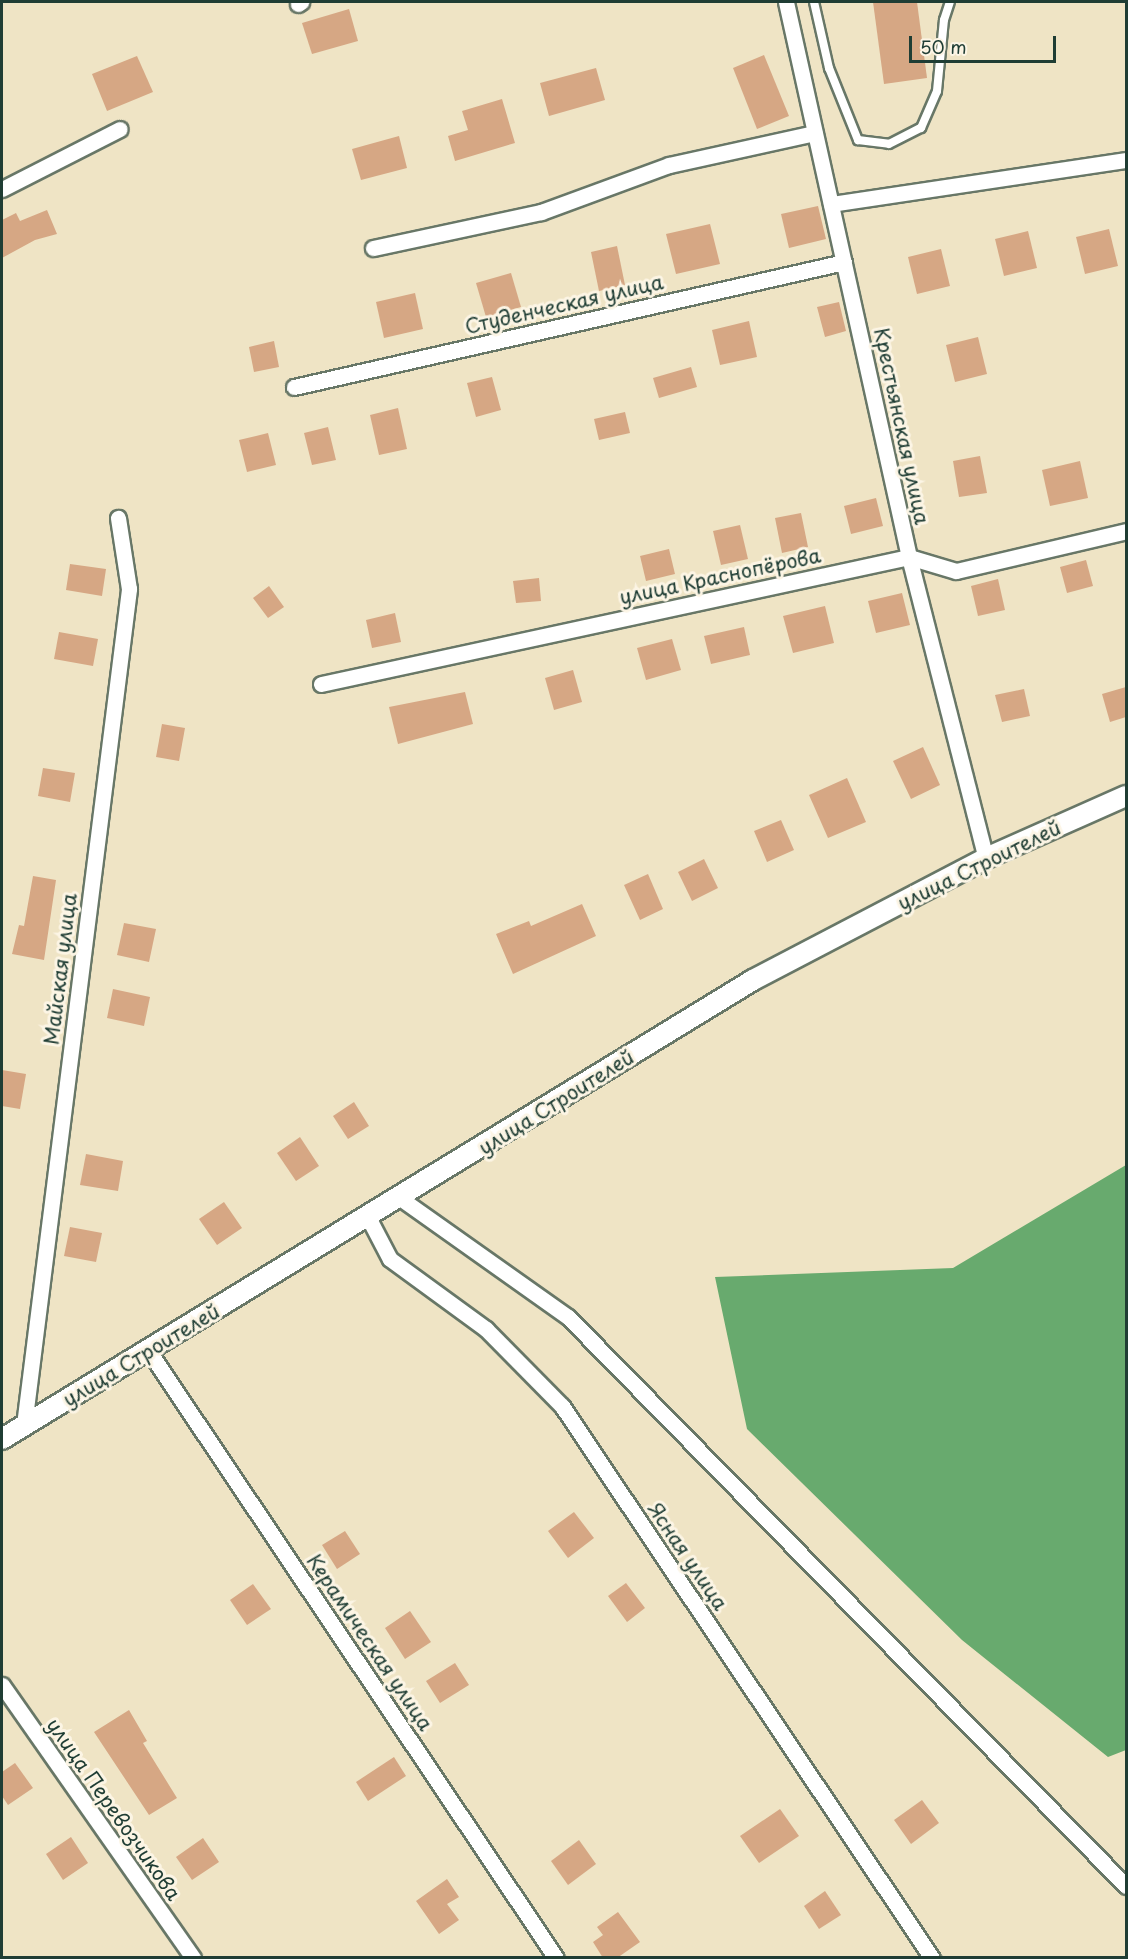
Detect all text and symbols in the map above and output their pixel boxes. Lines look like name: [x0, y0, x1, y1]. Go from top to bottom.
scale bar: [912, 24, 1059, 62]
text: 50 m: [920, 33, 967, 60]
street label: Студенческая улица: [462, 269, 666, 339]
street label: Крестьянская улица: [869, 325, 935, 527]
street label: улица Краснопёрова: [616, 543, 824, 609]
street label: улица Строителей: [893, 815, 1065, 915]
street label: Майская улица: [39, 891, 81, 1047]
street label: улица Строителей: [473, 1044, 639, 1160]
street label: улица Строителей: [58, 1298, 224, 1412]
street label: Ясная улица: [643, 1497, 733, 1615]
street label: Керамическая улица: [302, 1549, 438, 1735]
street label: улица Перевозчикова: [42, 1713, 186, 1905]

